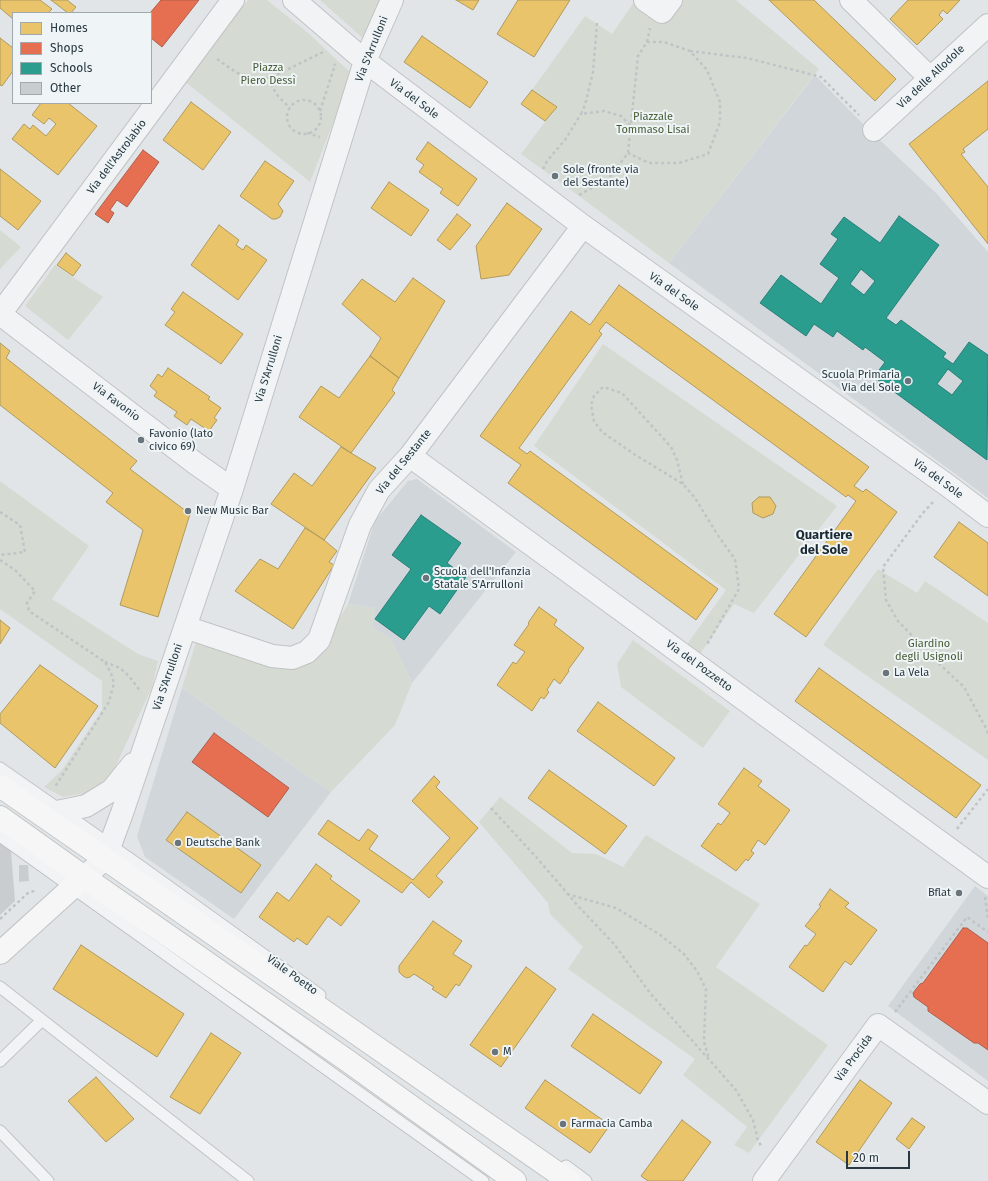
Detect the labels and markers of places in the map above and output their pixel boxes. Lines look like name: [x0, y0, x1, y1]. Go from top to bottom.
place label: Sole (fronte via del Sestante): [563, 163, 639, 189]
marker: Sole (fronte via del Sestante): [550, 171, 560, 181]
place label: Scuola Primaria Via del Sole: [822, 368, 900, 394]
marker: Scuola Primaria Via del Sole: [903, 376, 913, 386]
place label: Favonio (lato civico 69): [149, 427, 213, 453]
marker: Favonio (lato civico 69): [136, 435, 146, 445]
place label: New Music Bar: [196, 504, 269, 518]
marker: New Music Bar: [183, 506, 193, 516]
place label: Scuola dell'Infanzia Statale S'Arrulloni: [434, 565, 531, 591]
marker: Scuola dell'Infanzia Statale S'Arrulloni: [421, 573, 431, 583]
place label: La Vela: [894, 666, 929, 680]
marker: La Vela: [881, 668, 891, 678]
place label: Deutsche Bank: [186, 836, 260, 850]
marker: Deutsche Bank: [173, 838, 183, 848]
place label: Bflat: [928, 886, 951, 900]
marker: Bflat: [954, 888, 964, 898]
place label: M: [503, 1045, 512, 1059]
marker: M: [490, 1047, 500, 1057]
place label: Farmacia Camba: [571, 1117, 653, 1131]
marker: Farmacia Camba: [558, 1119, 568, 1129]

